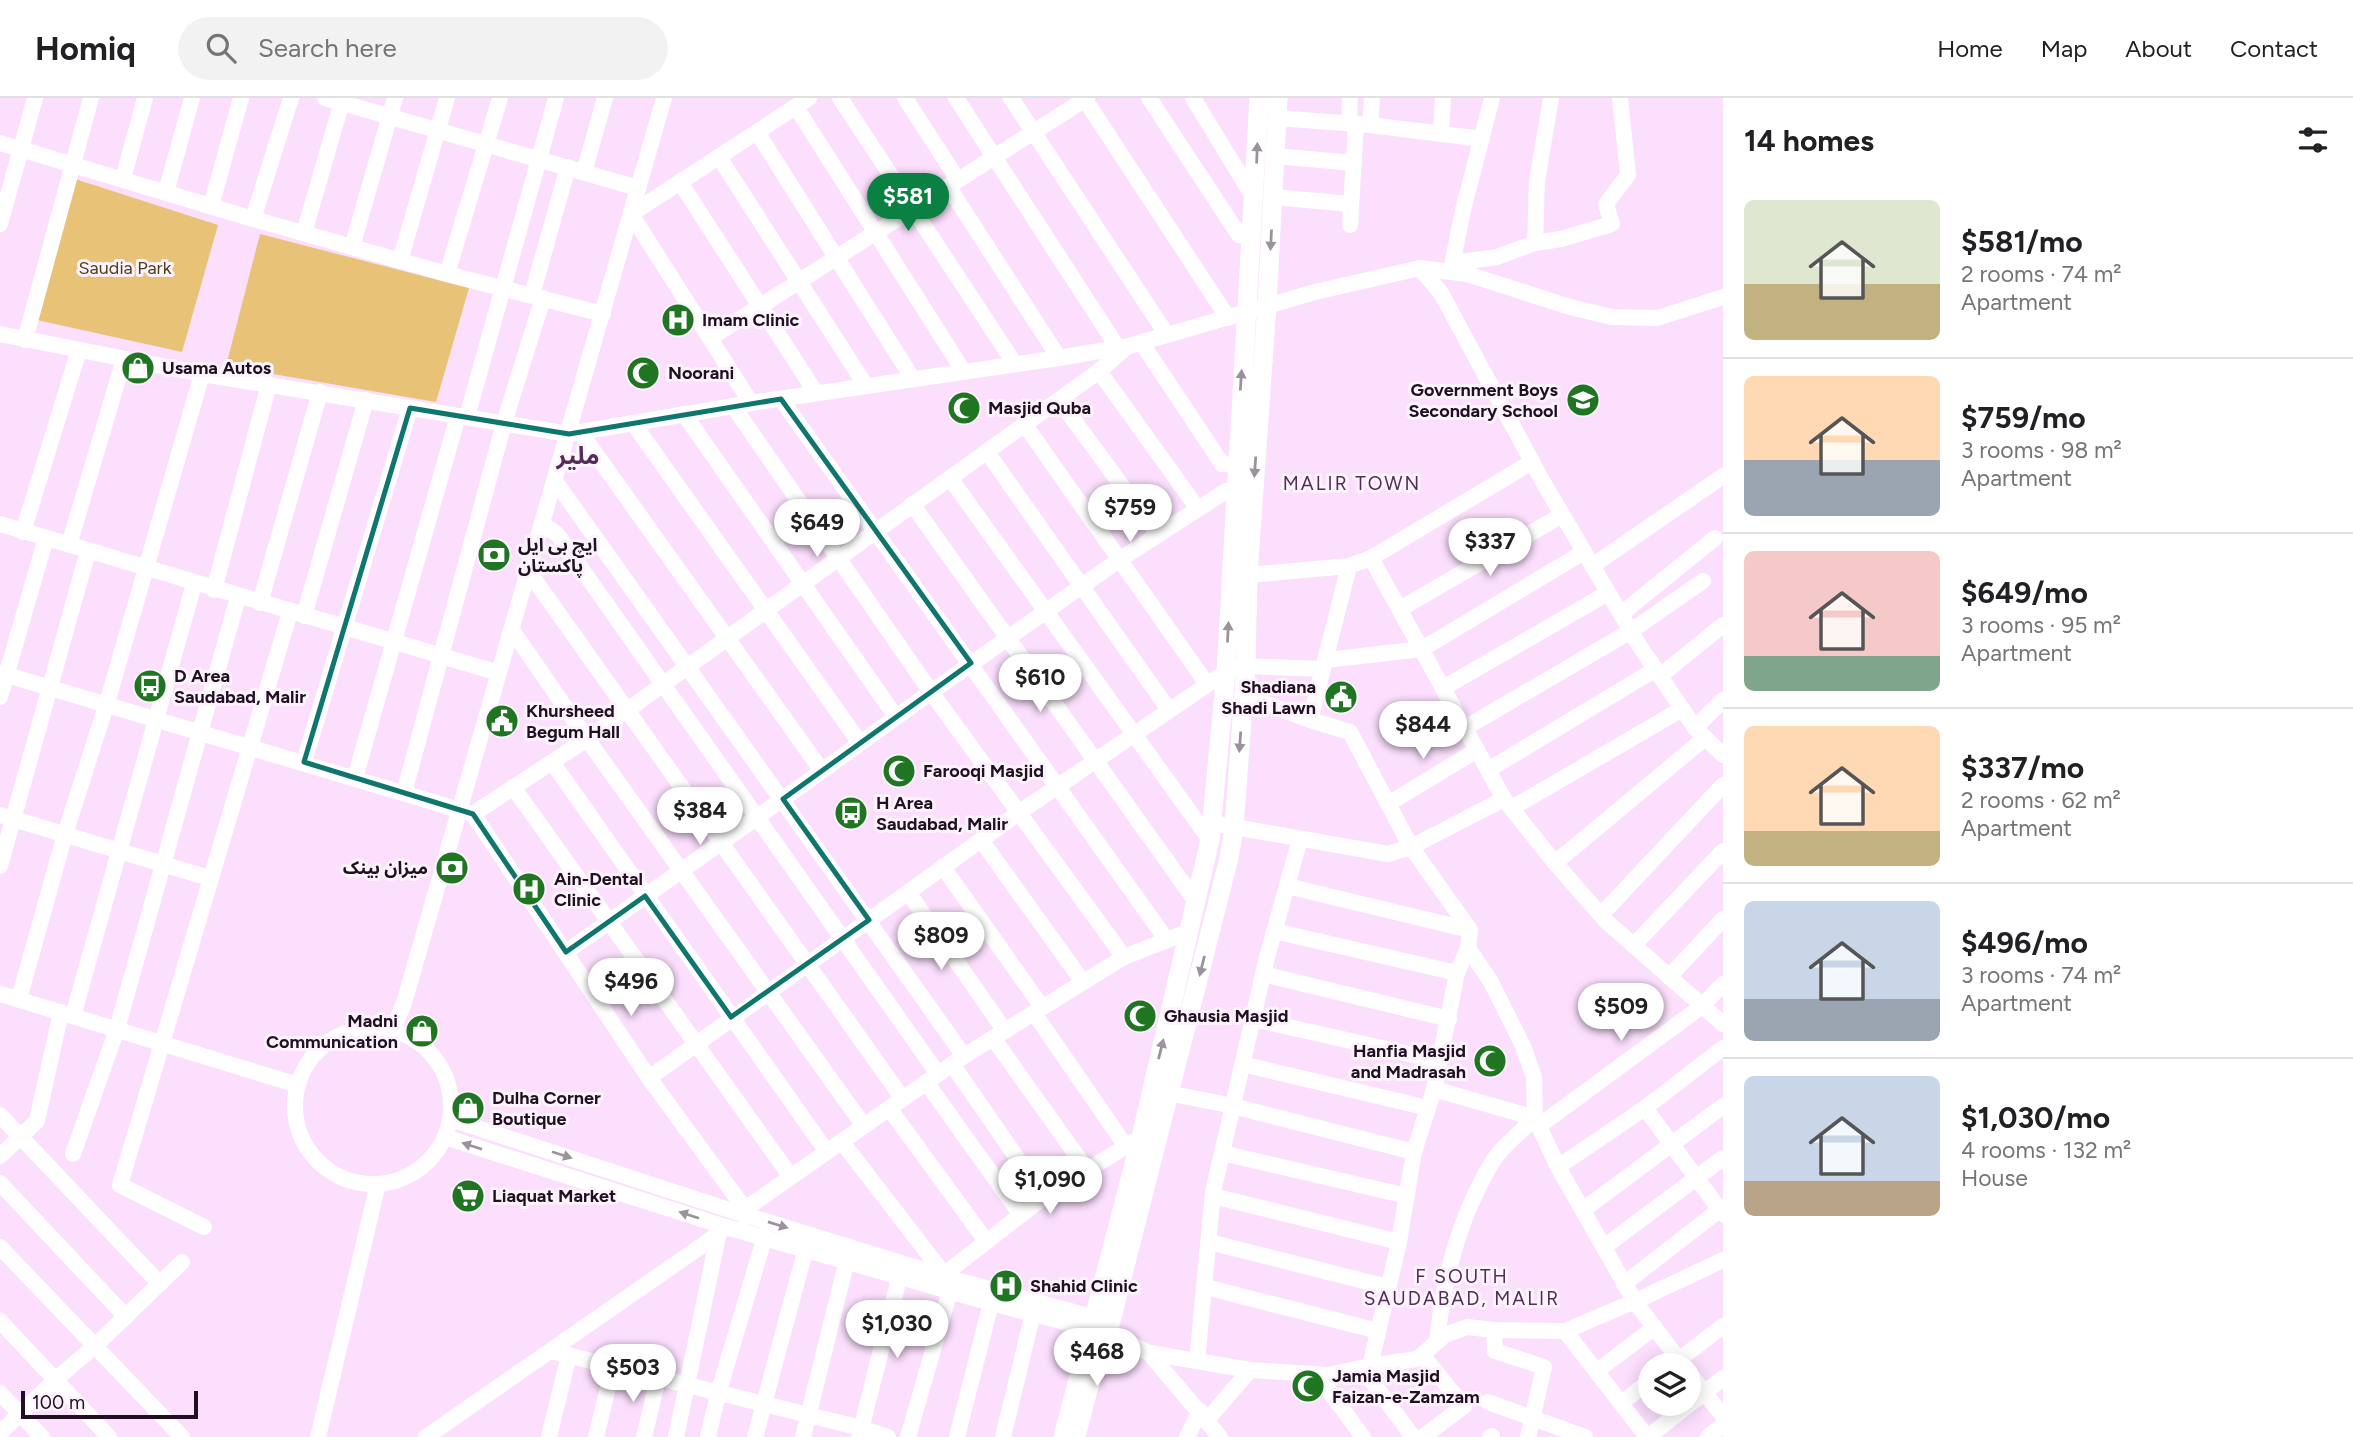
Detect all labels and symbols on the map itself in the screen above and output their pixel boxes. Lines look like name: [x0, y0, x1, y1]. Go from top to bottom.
one-way arrow: [1251, 142, 1262, 164]
pin: $581: [867, 174, 949, 233]
one-way arrow: [1265, 229, 1276, 251]
park label: Saudia Park: [79, 257, 172, 279]
hospital icon: Imam Clinic: [659, 301, 697, 339]
place label: Imam Clinic: [702, 309, 800, 331]
shop icon: Usama Autos: [119, 349, 157, 387]
mosque icon: Noorani: [624, 354, 662, 392]
place label: Usama Autos: [162, 357, 272, 379]
place label: Noorani: [668, 362, 734, 384]
one-way arrow: [1236, 369, 1247, 391]
place label: Government Boys Secondary School: [1408, 379, 1559, 422]
school or university icon: Government Boys Secondary School: [1564, 381, 1602, 419]
mosque icon: Masjid Quba: [945, 389, 983, 427]
place label: Masjid Quba: [988, 397, 1091, 419]
district label: ملیر: [556, 441, 599, 470]
one-way arrow: [1250, 456, 1261, 478]
district label: MALIR TOWN: [1283, 472, 1421, 495]
pin: $759: [1089, 484, 1171, 544]
pin: $649: [776, 500, 858, 559]
pin: $337: [1449, 518, 1531, 578]
place label: ایچ بی ایل پاکستان: [518, 534, 597, 578]
bank icon: ایچ بی ایل پاکستان: [475, 536, 513, 574]
one-way arrow: [1223, 620, 1234, 642]
pin: $610: [999, 654, 1081, 714]
place label: D Area Saudabad, Malir: [174, 665, 306, 708]
bus stop icon: D Area Saudabad, Malir: [131, 667, 169, 705]
place label: Shadiana Shadi Lawn: [1221, 676, 1316, 719]
public building icon: Shadiana Shadi Lawn: [1322, 678, 1360, 716]
place label: Khursheed Begum Hall: [526, 700, 620, 743]
public building icon: Khursheed Begum Hall: [483, 702, 521, 740]
pin: $844: [1382, 702, 1464, 761]
one-way arrow: [1234, 732, 1245, 754]
mosque icon: Farooqi Masjid: [880, 752, 918, 790]
place label: Farooqi Masjid: [923, 760, 1044, 782]
pin: $384: [659, 788, 741, 847]
place label: H Area Saudabad, Malir: [876, 792, 1008, 835]
bus stop icon: H Area Saudabad, Malir: [832, 794, 870, 832]
bank icon: میزان بینک: [433, 849, 471, 887]
place label: میزان بینک: [343, 857, 428, 879]
place label: Ain-Dental Clinic: [554, 868, 643, 911]
hospital icon: Ain-Dental Clinic: [510, 870, 548, 908]
pin: $809: [900, 912, 982, 972]
one-way arrow: [1196, 955, 1207, 977]
pin: $496: [590, 958, 672, 1018]
pin: $509: [1580, 984, 1662, 1043]
mosque icon: Ghausia Masjid: [1121, 997, 1159, 1035]
place label: Ghausia Masjid: [1164, 1005, 1289, 1027]
place label: Madni Communication: [266, 1010, 398, 1053]
shop icon: Madni Communication: [403, 1012, 441, 1050]
one-way arrow: [1156, 1037, 1167, 1059]
place label: Hanfia Masjid and Madrasah: [1351, 1040, 1466, 1083]
mosque icon: Hanfia Masjid and Madrasah: [1471, 1042, 1509, 1080]
place label: Dulha Corner Boutique: [492, 1087, 601, 1130]
shop icon: Dulha Corner Boutique: [449, 1089, 487, 1127]
one-way arrow: [461, 1140, 482, 1150]
one-way arrow: [551, 1150, 572, 1161]
pin: $1,090: [993, 1156, 1107, 1216]
supermarket icon: Liaquat Market: [449, 1177, 487, 1215]
place label: Liaquat Market: [492, 1185, 616, 1207]
one-way arrow: [678, 1209, 699, 1220]
one-way arrow: [768, 1221, 789, 1231]
district label: F SOUTH SAUDABAD, MALIR: [1364, 1265, 1560, 1310]
hospital icon: Shahid Clinic: [987, 1267, 1025, 1305]
place label: Shahid Clinic: [1030, 1275, 1138, 1297]
pin: $1,030: [840, 1300, 954, 1360]
pin: $468: [1056, 1328, 1138, 1388]
pin: $503: [592, 1344, 674, 1404]
place label: Jamia Masjid Faizan-e-Zamzam: [1332, 1365, 1480, 1408]
mosque icon: Jamia Masjid Faizan-e-Zamzam: [1289, 1367, 1327, 1405]
scale bar: [21, 1388, 198, 1420]

